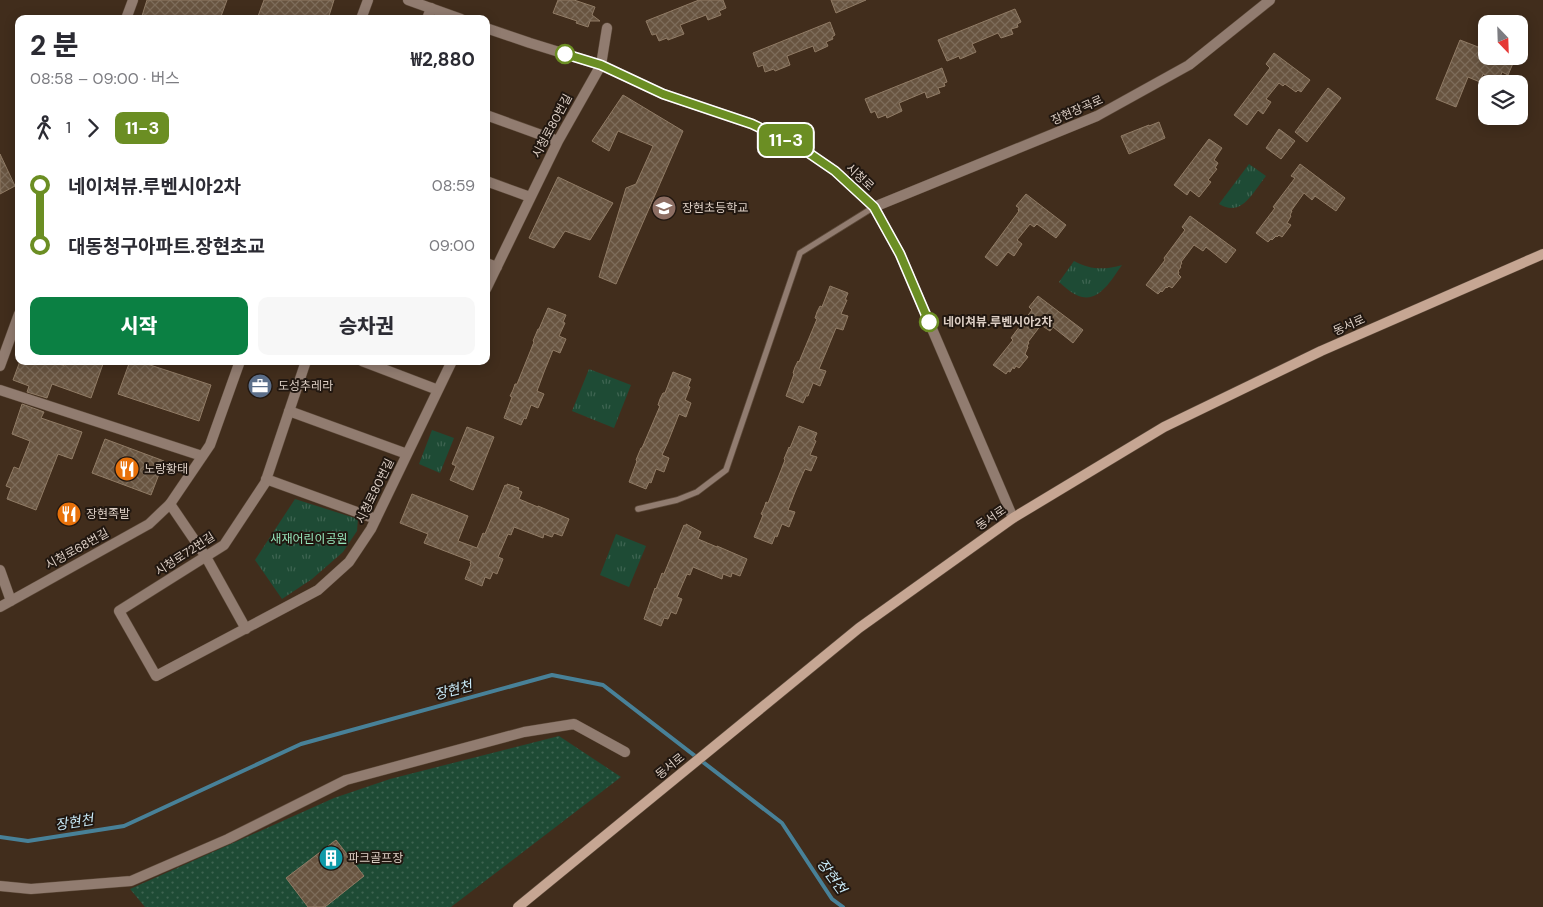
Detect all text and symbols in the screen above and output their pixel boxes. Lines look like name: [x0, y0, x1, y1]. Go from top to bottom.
north arrow: [1478, 15, 1528, 65]
map controls: [1478, 15, 1528, 125]
text: 2 분: [30, 27, 78, 64]
unlabelled marker: [555, 44, 575, 64]
text: ₩2,880: [411, 47, 475, 72]
text: 08:58 – 09:00 · 버스: [30, 68, 180, 89]
button: layers: [1478, 75, 1528, 125]
street label: 시청로80번길: [528, 91, 576, 161]
street label: 장현장곡로: [1049, 91, 1105, 129]
icon: walk: [30, 114, 58, 142]
icon: forward: [79, 114, 107, 142]
text: 11-3: [125, 116, 159, 140]
text: 1: [66, 117, 71, 138]
line badge: 11-3: [751, 124, 821, 156]
text: 11-3: [769, 128, 803, 152]
street label: 시청로: [842, 160, 878, 194]
text: 네이쳐뷰.루벤시아2차: [68, 174, 241, 199]
text: 08:59: [432, 175, 475, 196]
school or university icon: 장현초등학교: [651, 195, 677, 221]
place label: 장현초등학교: [682, 200, 748, 216]
text: 대동청구아파트.장현초교: [68, 234, 265, 259]
text: 09:00: [429, 235, 475, 256]
button: 시작: [30, 297, 248, 355]
button: 승차권: [258, 297, 475, 355]
street label: 동서로: [1331, 311, 1367, 339]
marker: 네이쳐뷰.루벤시아2차: [919, 312, 939, 332]
place label: 네이쳐뷰.루벤시아2차: [943, 314, 1052, 330]
office icon: 도성추레라: [247, 373, 273, 399]
place label: 도성추레라: [278, 378, 333, 394]
restaurant icon: 노랑황태: [114, 456, 140, 482]
street label: 시청로80번길: [352, 456, 398, 526]
place label: 노랑황태: [144, 461, 188, 477]
restaurant icon: 장현족발: [56, 501, 82, 527]
street label: 동서로: [973, 502, 1009, 534]
place label: 장현족발: [86, 506, 130, 522]
street label: 시청로68번길: [42, 525, 112, 573]
street label: 시청로72번길: [152, 529, 218, 579]
park label: 새재어린이공원: [270, 531, 348, 547]
water label: 장현천: [432, 676, 475, 704]
street label: 동서로: [652, 749, 688, 783]
water label: 장현천: [54, 810, 96, 834]
building icon: 파크골프장: [318, 845, 344, 871]
place label: 파크골프장: [348, 850, 403, 866]
water label: 장현천: [813, 855, 851, 898]

